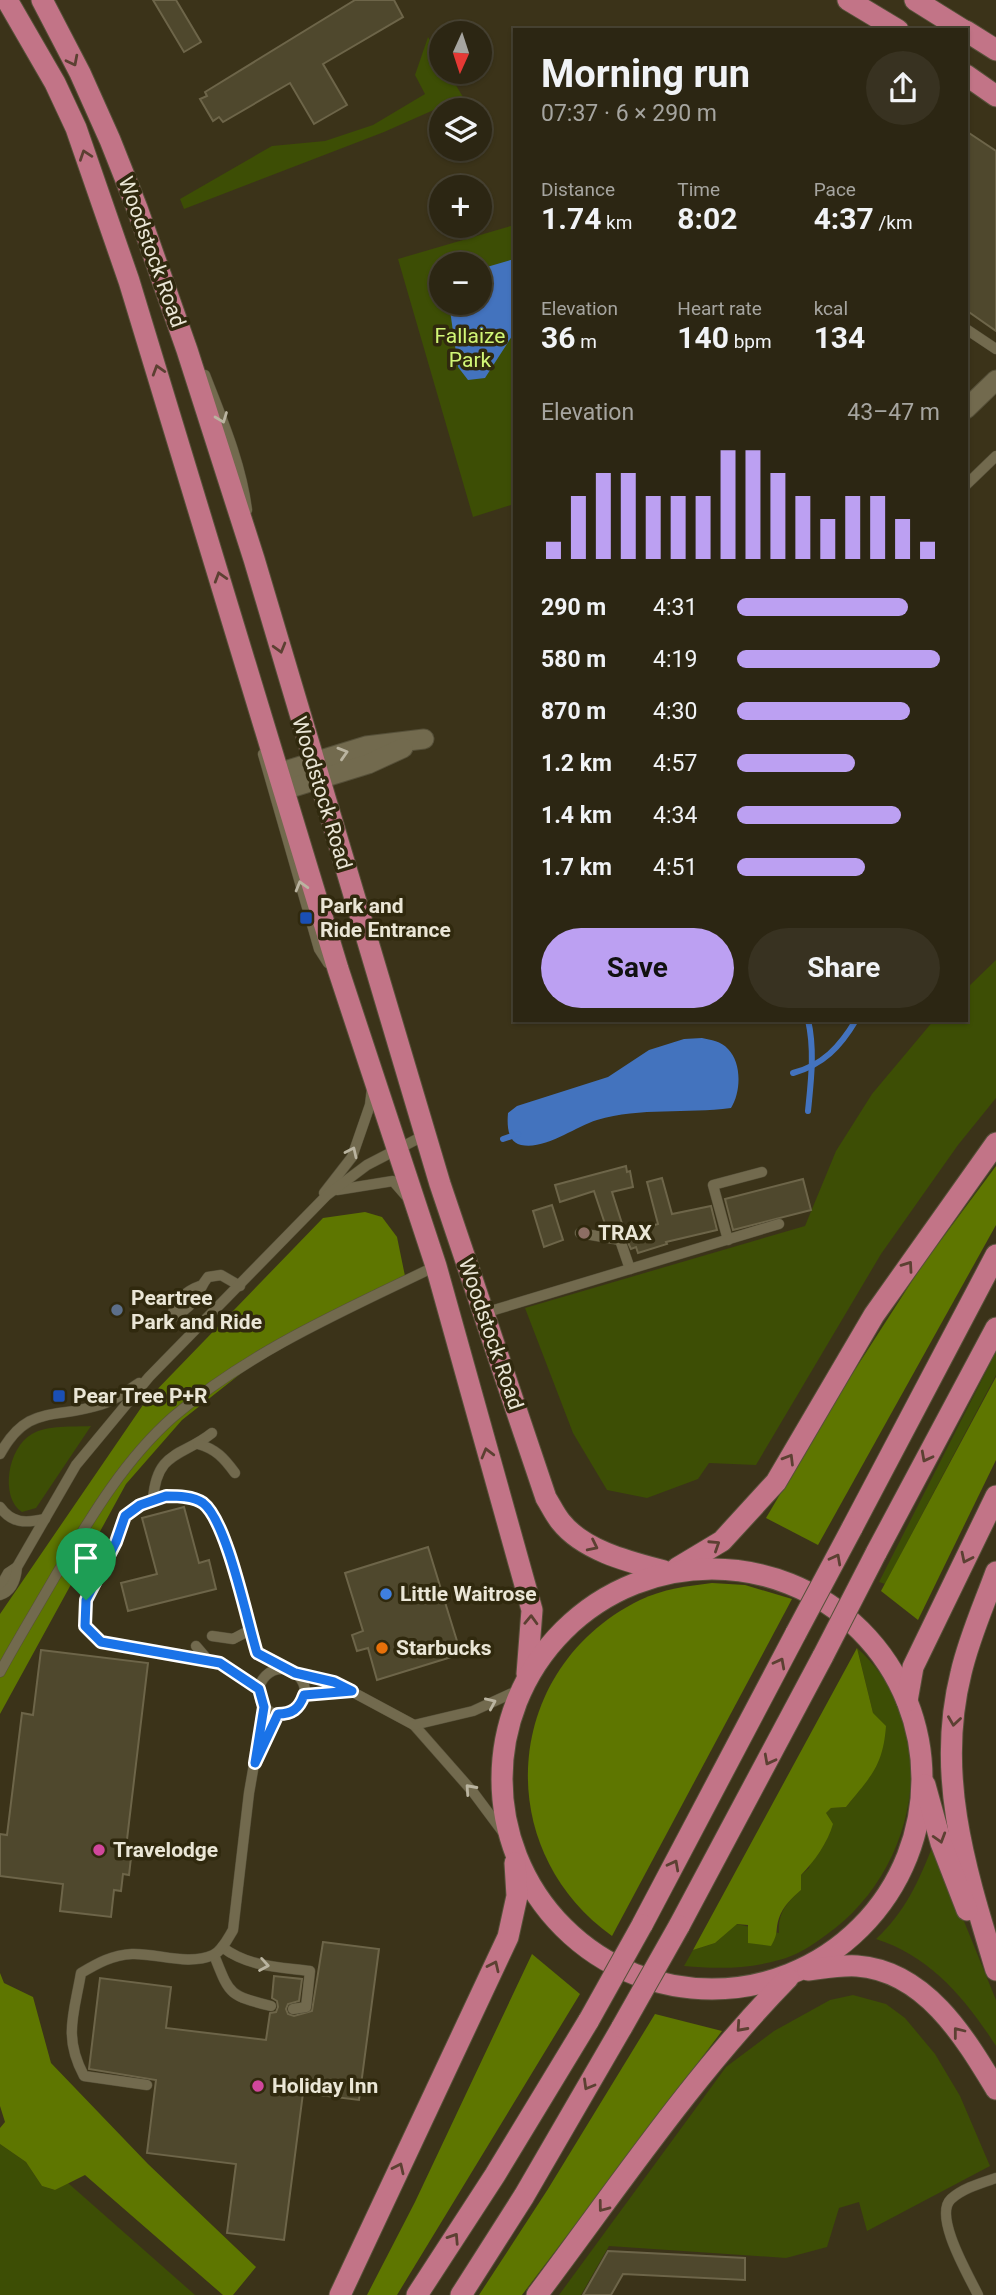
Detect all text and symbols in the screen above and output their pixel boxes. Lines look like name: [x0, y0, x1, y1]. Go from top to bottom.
north arrow: [429, 21, 492, 84]
map controls: [429, 21, 492, 315]
button: share: [866, 51, 940, 125]
text: Morning run: [541, 52, 750, 96]
one-way arrow: [65, 53, 79, 66]
button: layers: [429, 98, 492, 161]
text: 07:37 · 6 × 290 m: [541, 100, 717, 127]
one-way arrow: [79, 149, 93, 161]
street label: Woodstock Road: [114, 173, 190, 331]
button: +: [429, 175, 492, 238]
text: Distance: [541, 178, 615, 201]
text: Time: [677, 178, 720, 201]
text: Pace: [814, 178, 856, 201]
text: 1.74: [541, 201, 601, 236]
text: 8:02: [677, 201, 737, 236]
text: 4:37: [814, 201, 874, 236]
text: km: [601, 211, 632, 234]
text: /km: [874, 211, 913, 234]
button: −: [429, 252, 492, 315]
text: Elevation: [541, 297, 618, 320]
text: Heart rate: [677, 297, 762, 320]
text: kcal: [814, 297, 848, 320]
text: 36: [541, 320, 575, 355]
text: 140: [677, 320, 729, 355]
text: 134: [814, 320, 865, 355]
park label: Fallaize Park: [435, 324, 505, 372]
text: m: [575, 330, 597, 353]
text: bpm: [729, 330, 772, 353]
one-way arrow: [151, 364, 166, 376]
text: Elevation: [541, 399, 634, 426]
text: 43–47 m: [847, 399, 940, 426]
one-way arrow: [214, 412, 228, 424]
one-way arrow: [213, 571, 228, 583]
text: 290 m: [541, 594, 606, 621]
text: 4:31: [653, 594, 697, 621]
one-way arrow: [271, 642, 286, 654]
text: 580 m: [541, 646, 606, 673]
text: 4:19: [653, 646, 697, 673]
text: 870 m: [541, 698, 606, 725]
text: 4:30: [653, 698, 697, 725]
street label: Woodstock Road: [287, 714, 357, 872]
one-way arrow: [337, 746, 349, 761]
text: 1.2 km: [541, 750, 612, 777]
text: 4:57: [653, 750, 697, 777]
text: 1.4 km: [541, 802, 612, 829]
text: 4:34: [653, 802, 697, 829]
text: 1.7 km: [541, 854, 612, 881]
text: 4:51: [653, 854, 697, 881]
one-way arrow: [295, 881, 309, 893]
place label: Park and Ride Entrance: [320, 894, 451, 942]
marker: Park and Ride Entrance: [298, 910, 314, 926]
button: Save: [541, 928, 734, 1008]
button: Share: [748, 928, 940, 1008]
one-way arrow: [344, 1147, 358, 1159]
place label: TRAX: [598, 1221, 653, 1245]
marker: TRAX: [576, 1225, 592, 1241]
street label: Woodstock Road: [454, 1255, 528, 1413]
one-way arrow: [900, 1261, 912, 1274]
place label: Peartree Park and Ride: [131, 1286, 262, 1334]
marker: Peartree Park and Ride: [109, 1302, 125, 1318]
place label: Pear Tree P+R: [73, 1384, 207, 1408]
marker: Pear Tree P+R: [51, 1388, 67, 1404]
one-way arrow: [481, 1447, 496, 1459]
one-way arrow: [921, 1450, 935, 1463]
one-way arrow: [781, 1454, 794, 1467]
pin: [56, 1528, 116, 1600]
one-way arrow: [586, 1537, 598, 1551]
icon: arrive: [67, 1539, 105, 1577]
one-way arrow: [707, 1540, 720, 1553]
one-way arrow: [960, 1551, 974, 1563]
one-way arrow: [827, 1554, 841, 1566]
place label: Little Waitrose: [400, 1582, 537, 1606]
marker: Little Waitrose: [378, 1586, 394, 1602]
one-way arrow: [523, 1614, 538, 1625]
place label: Starbucks: [396, 1636, 492, 1660]
marker: Starbucks: [374, 1640, 390, 1656]
one-way arrow: [772, 1658, 786, 1671]
one-way arrow: [483, 1697, 496, 1711]
one-way arrow: [946, 1715, 961, 1727]
one-way arrow: [763, 1753, 777, 1765]
one-way arrow: [466, 1784, 478, 1797]
one-way arrow: [932, 1832, 947, 1844]
place label: Travelodge: [113, 1838, 218, 1862]
marker: Travelodge: [91, 1842, 107, 1858]
one-way arrow: [666, 1859, 680, 1872]
one-way arrow: [258, 1957, 270, 1972]
one-way arrow: [486, 1961, 500, 1973]
one-way arrow: [737, 2019, 749, 2032]
one-way arrow: [954, 2027, 967, 2040]
place label: Holiday Inn: [272, 2074, 378, 2098]
marker: Holiday Inn: [250, 2078, 266, 2094]
one-way arrow: [583, 2078, 596, 2091]
one-way arrow: [391, 2163, 405, 2175]
one-way arrow: [598, 2200, 611, 2212]
one-way arrow: [446, 2232, 459, 2245]

